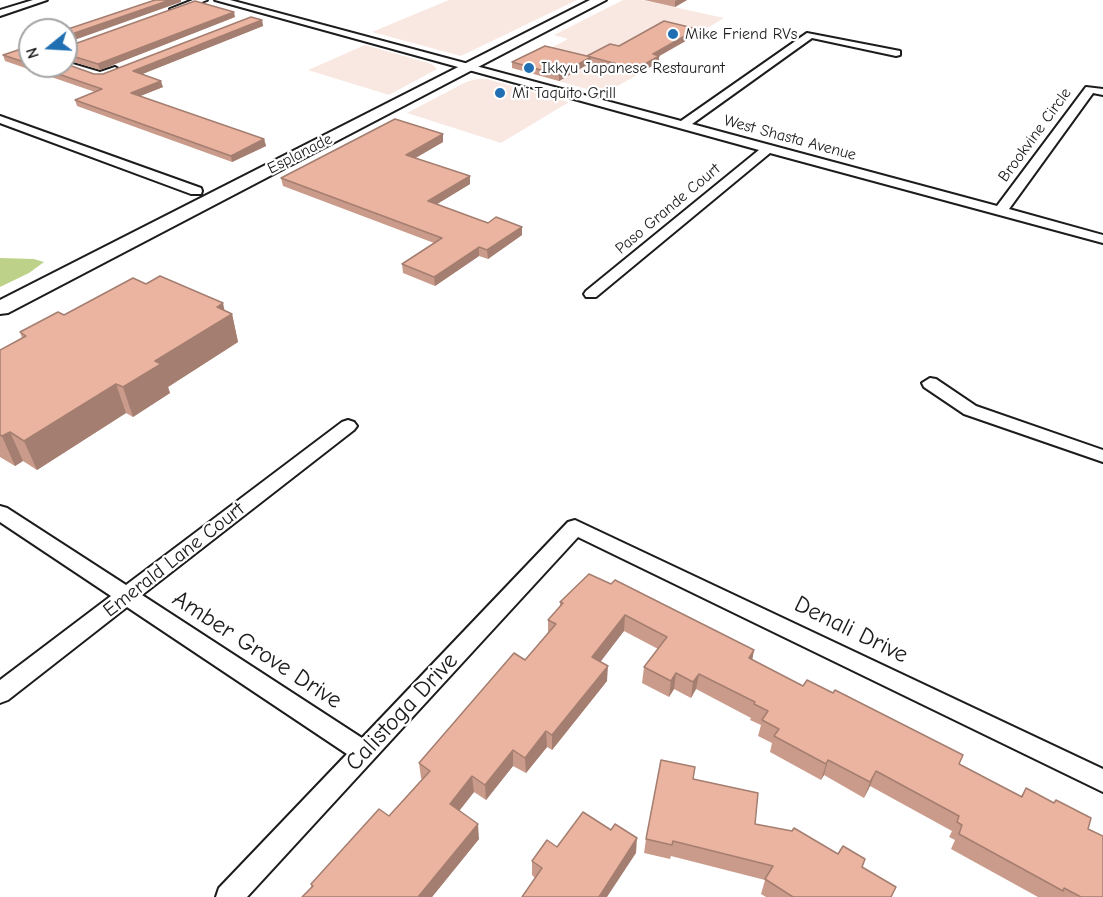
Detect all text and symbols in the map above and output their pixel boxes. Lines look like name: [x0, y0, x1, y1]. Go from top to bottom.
north arrow: [18, 18, 78, 78]
place label: Mike Friend RVs: [685, 24, 797, 44]
marker: Mike Friend RVs: [666, 27, 680, 41]
text: N: [23, 45, 43, 61]
place label: Ikkyu Japanese Restaurant: [541, 58, 725, 78]
marker: Ikkyu Japanese Restaurant: [522, 61, 536, 75]
place label: Mi Taquito Grill: [512, 83, 616, 103]
street label: Brookvine Circle: [994, 84, 1076, 186]
marker: Mi Taquito Grill: [493, 86, 507, 100]
street label: West Shasta Avenue: [722, 111, 858, 165]
street label: Esplanade: [264, 130, 336, 178]
street label: Paso Grande Court: [612, 160, 724, 258]
street label: Emerald Lane Court: [99, 497, 249, 623]
street label: Amber Grove Drive: [167, 585, 347, 715]
street label: Denali Drive: [789, 590, 913, 670]
street label: Calistoga Drive: [340, 647, 464, 777]

